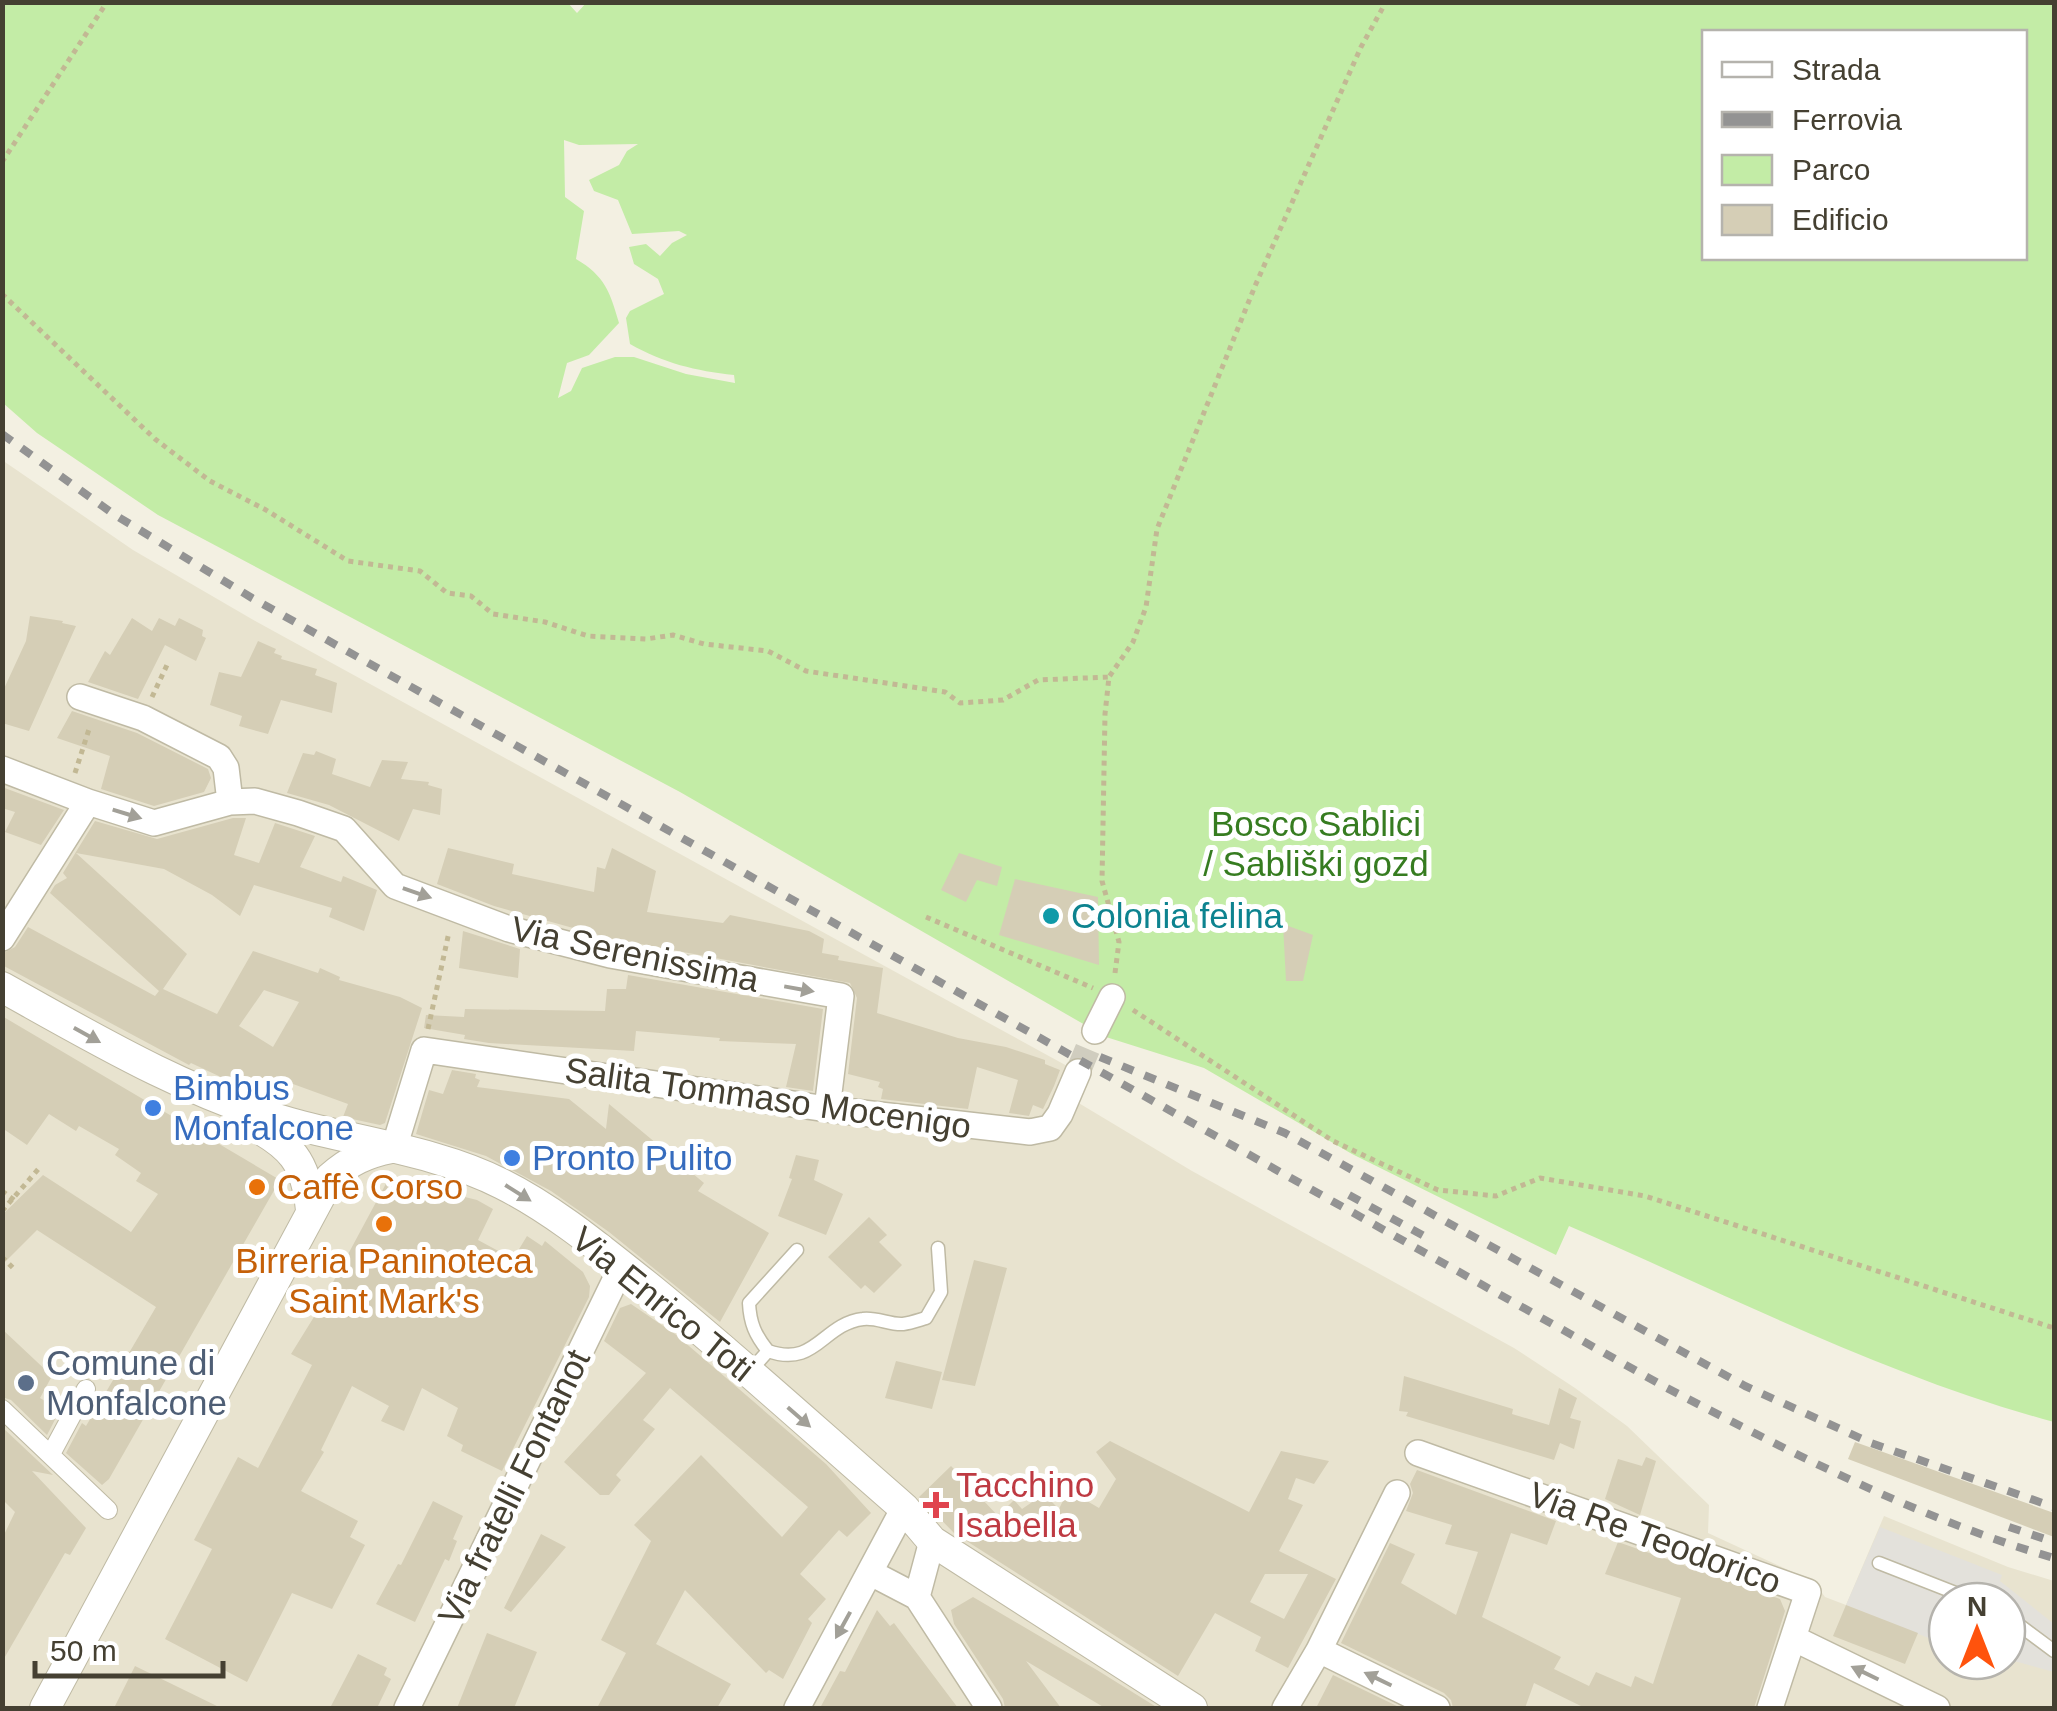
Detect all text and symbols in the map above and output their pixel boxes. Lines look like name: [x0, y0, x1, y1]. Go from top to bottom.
legend: [1702, 30, 2027, 260]
text: Strada: [1792, 53, 1881, 86]
text: Ferrovia: [1792, 103, 1902, 136]
text: Parco: [1792, 153, 1870, 186]
text: Edificio: [1792, 203, 1889, 236]
park label: Bosco Sablici / Sabliški gozd: [1203, 804, 1429, 883]
one-way arrow: [112, 807, 143, 822]
one-way arrow: [402, 887, 432, 902]
place label: Colonia felina: [1071, 896, 1284, 935]
marker: Colonia felina: [1040, 905, 1062, 927]
street label: Via Serenissima: [508, 908, 763, 999]
one-way arrow: [784, 981, 815, 997]
one-way arrow: [73, 1026, 102, 1043]
street label: Salita Tommaso Mocenigo: [562, 1050, 974, 1145]
place label: Bimbus Monfalcone: [173, 1068, 354, 1147]
marker: Bimbus Monfalcone: [142, 1097, 164, 1119]
place label: Pronto Pulito: [532, 1138, 732, 1177]
marker: Pronto Pulito: [501, 1147, 523, 1169]
place label: Caffè Corso: [277, 1167, 463, 1206]
marker: Caffè Corso: [246, 1176, 268, 1198]
one-way arrow: [504, 1184, 532, 1201]
marker: Birreria Paninoteca Saint Mark's: [373, 1213, 395, 1235]
street label: Via Enrico Toti: [565, 1218, 762, 1389]
place label: Birreria Paninoteca Saint Mark's: [235, 1241, 533, 1320]
place label: Comune di Monfalcone: [46, 1343, 227, 1422]
street label: Via fratelli Fontanot: [430, 1343, 597, 1631]
marker: Comune di Monfalcone: [15, 1372, 37, 1394]
one-way arrow: [786, 1405, 811, 1427]
place label: Tacchino Isabella: [956, 1465, 1094, 1544]
street label: Via Re Teodorico: [1524, 1474, 1786, 1601]
marker: Tacchino Isabella: [925, 1494, 947, 1516]
north arrow: [1927, 1581, 2027, 1681]
text: N: [1967, 1591, 1987, 1622]
one-way arrow: [834, 1611, 851, 1640]
scale bar: [35, 1616, 222, 1678]
text: 50 m: [50, 1634, 117, 1667]
one-way arrow: [1851, 1665, 1880, 1682]
one-way arrow: [1364, 1671, 1393, 1688]

